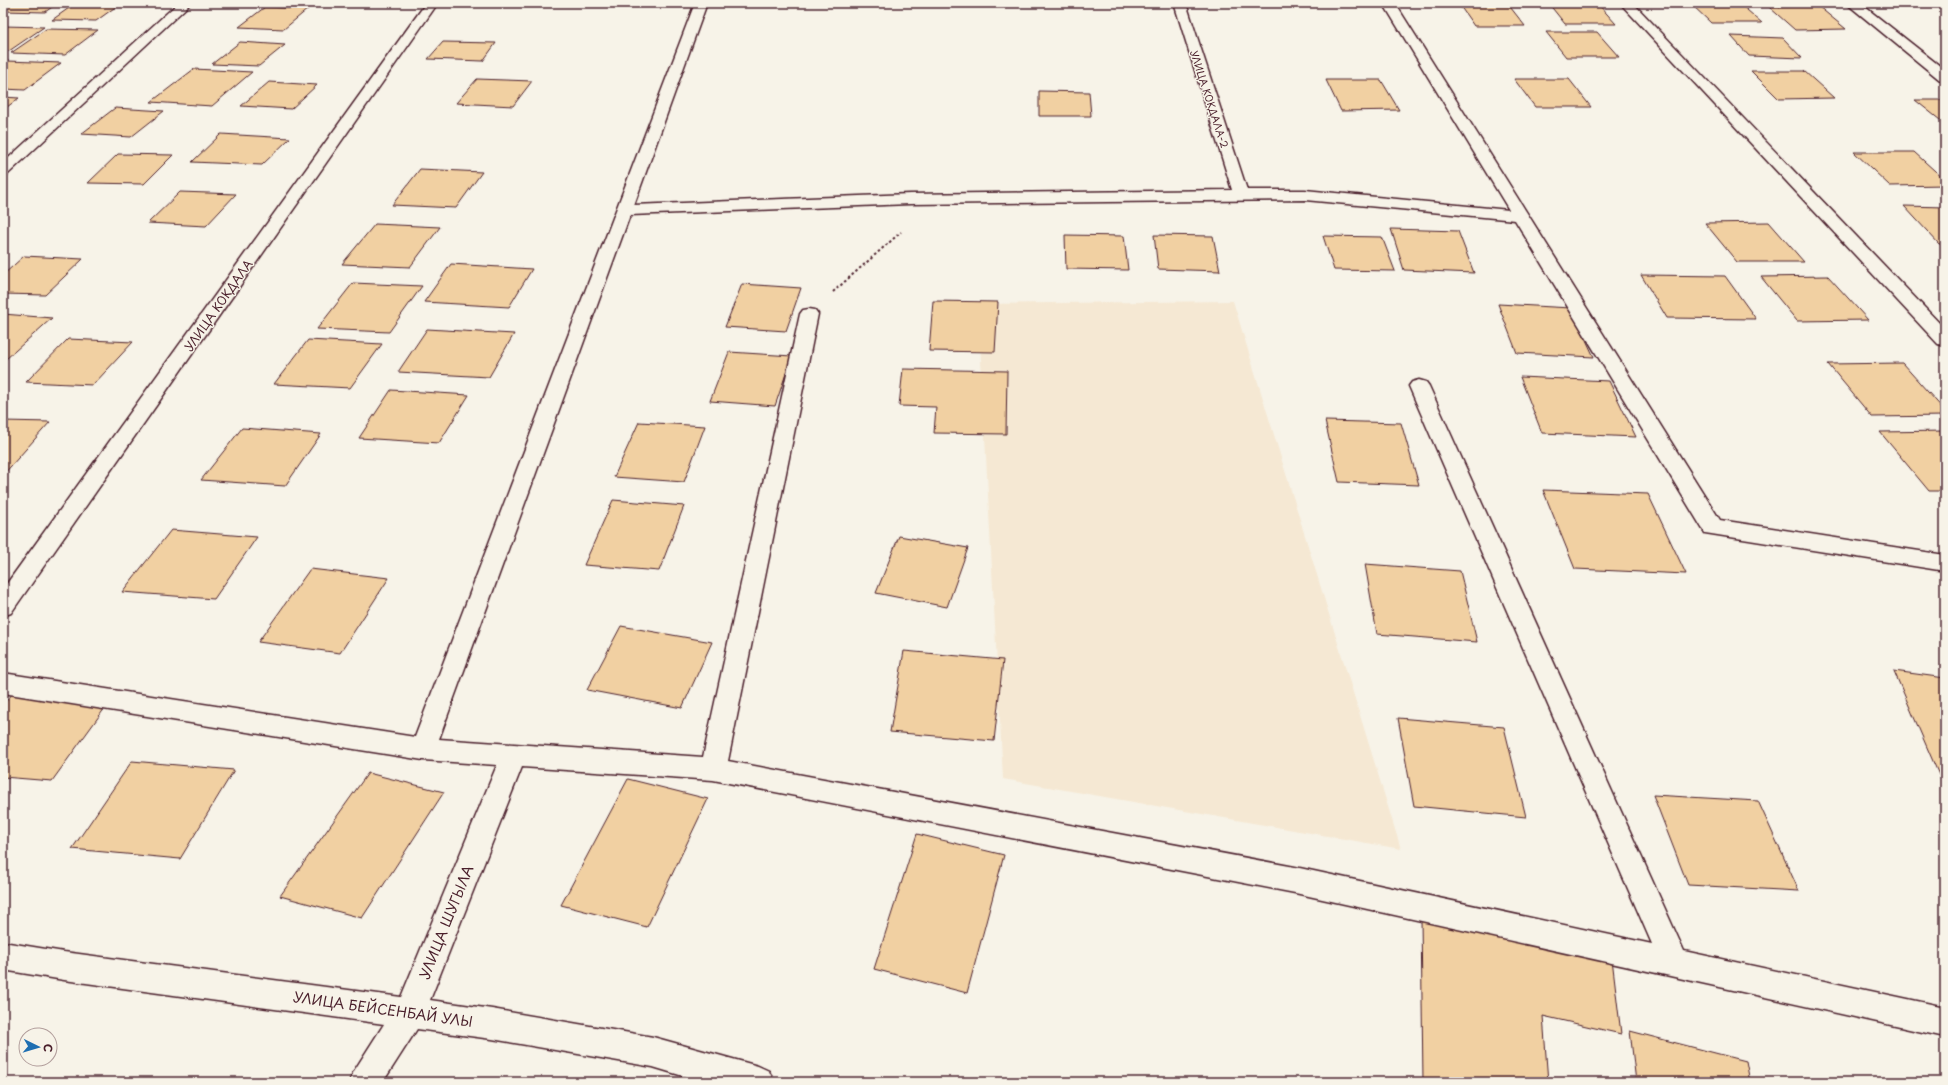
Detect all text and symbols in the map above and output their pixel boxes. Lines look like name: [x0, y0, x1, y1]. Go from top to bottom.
street label: УЛИЦА КОКДАЛА-2: [1187, 48, 1233, 150]
street label: УЛИЦА КОКДАЛА: [180, 256, 256, 354]
street label: УЛИЦА ШУГЫЛА: [414, 862, 479, 982]
street label: УЛИЦА БЕЙСЕНБАЙ УЛЫ: [292, 986, 474, 1032]
north arrow: [18, 1027, 58, 1067]
text: С: [40, 1043, 57, 1053]

